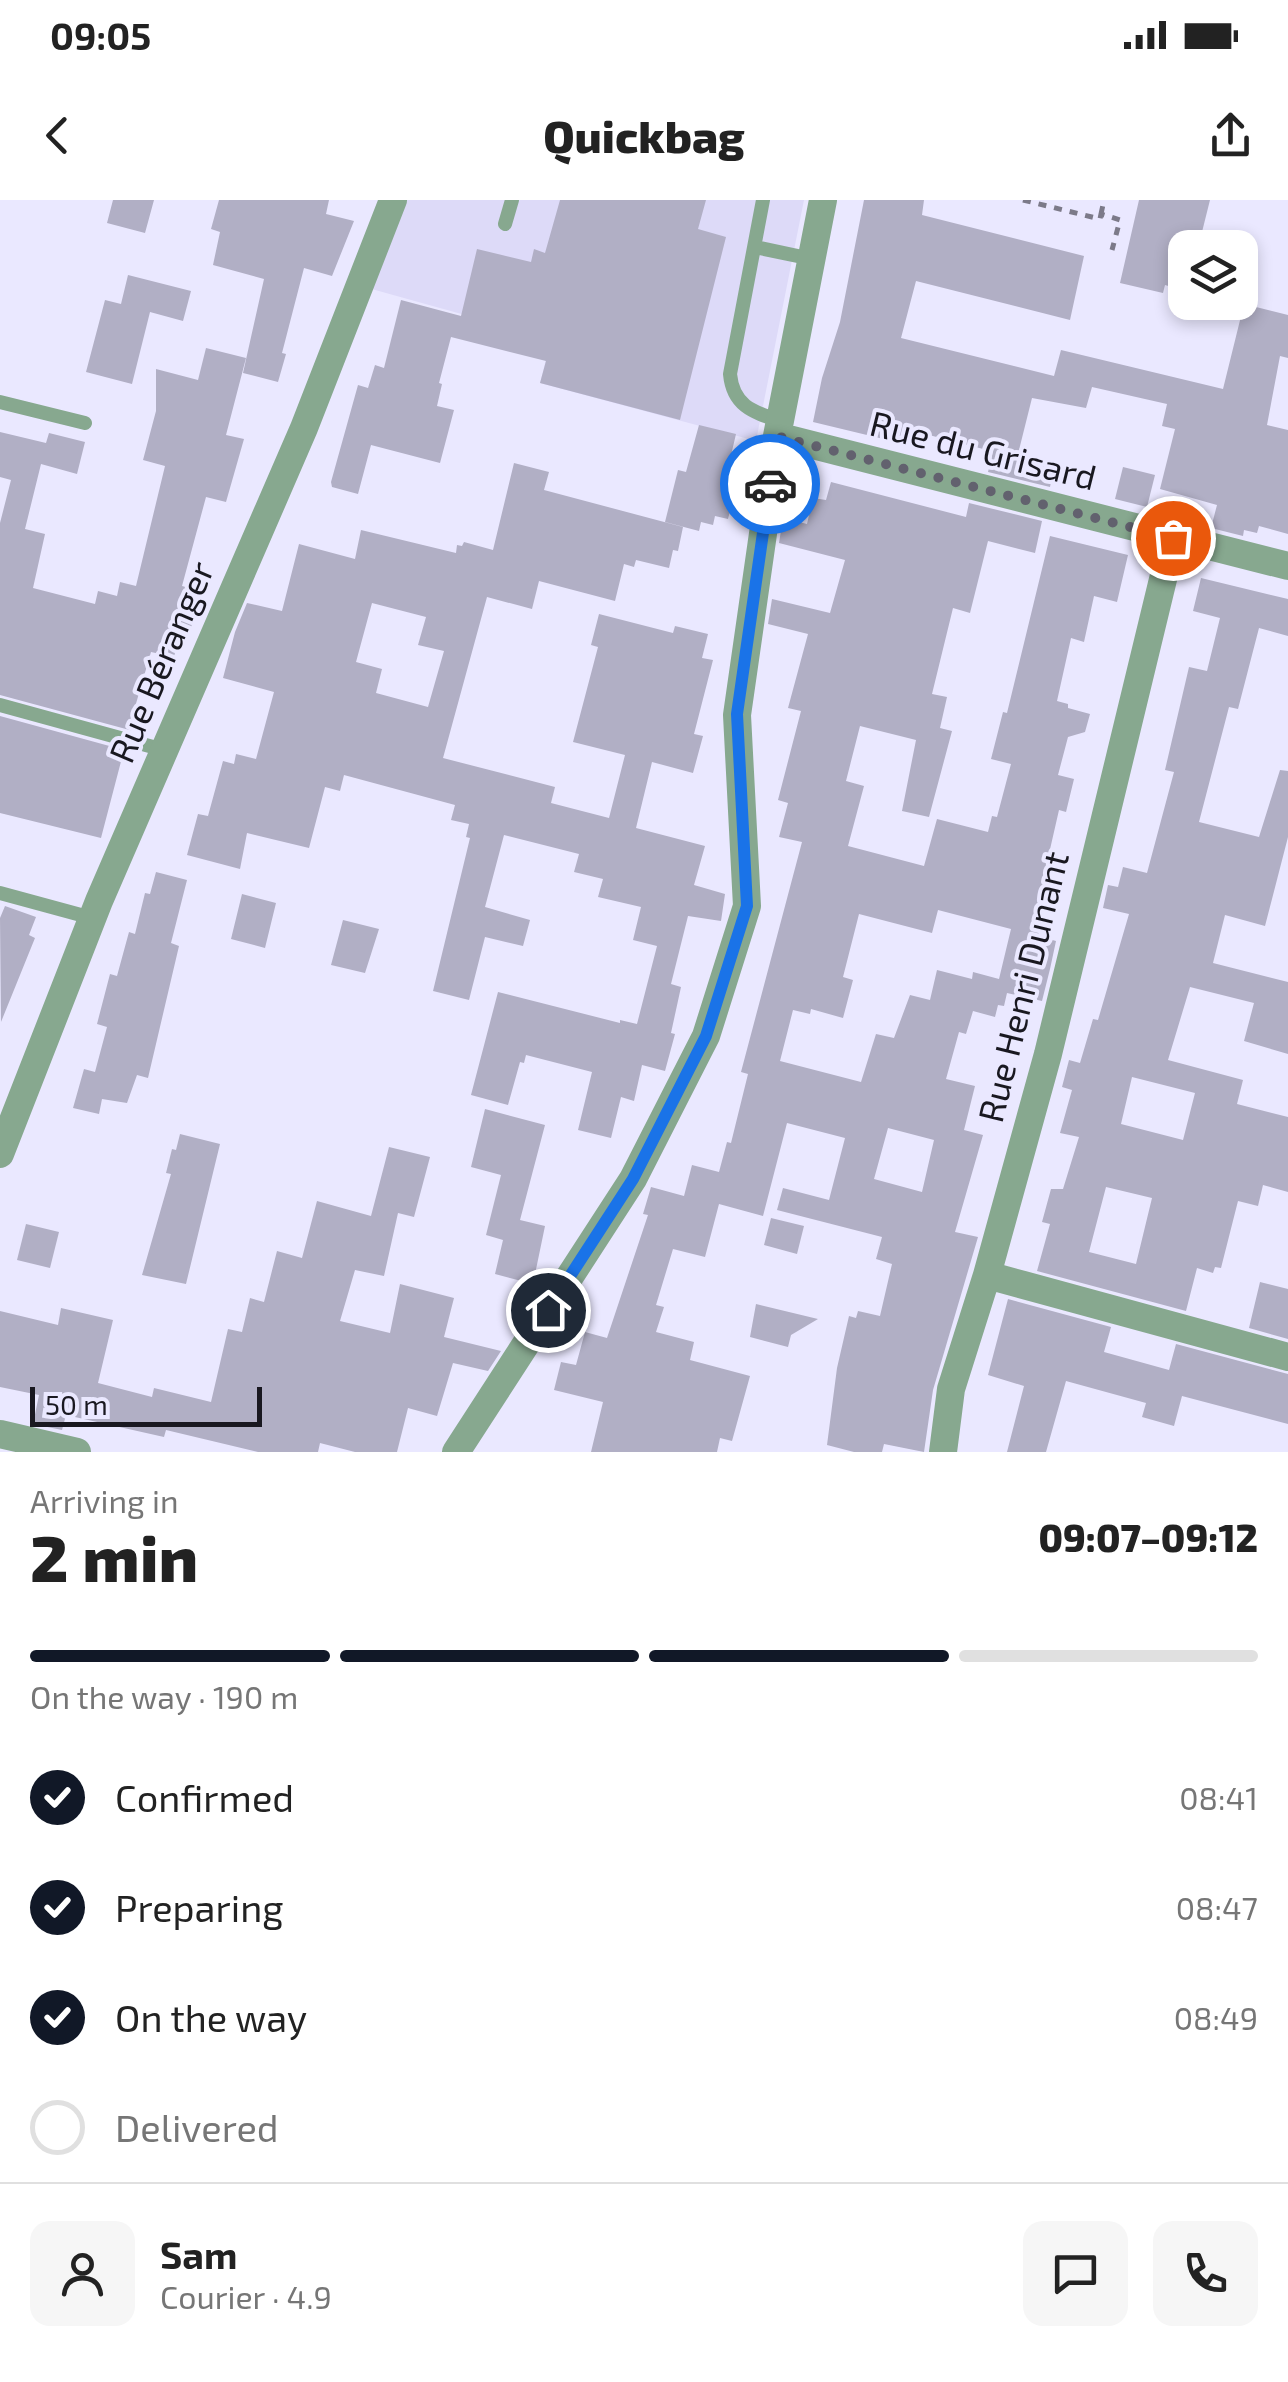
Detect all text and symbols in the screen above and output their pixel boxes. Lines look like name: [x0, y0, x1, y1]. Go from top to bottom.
text: 09:05: [50, 12, 151, 58]
icon: back: [30, 108, 85, 163]
text: Quickbag: [543, 108, 745, 162]
icon: share: [1203, 108, 1258, 163]
map controls: [1168, 230, 1258, 320]
button: layers: [1168, 230, 1258, 320]
street label: Rue du Grisard: [866, 401, 1101, 497]
courier: [720, 434, 820, 534]
icon: car: [743, 457, 798, 512]
pin: [1131, 496, 1216, 581]
icon: bag: [1146, 511, 1201, 566]
street label: Rue Béranger: [99, 554, 221, 768]
street label: Rue Henri Dunant: [968, 847, 1076, 1126]
pin: [506, 1268, 591, 1353]
icon: home: [521, 1283, 576, 1338]
scale bar: [30, 1382, 262, 1426]
text: 50 m: [45, 1387, 108, 1421]
text: Arriving in: [30, 1481, 179, 1519]
text: 09:07–09:12: [1038, 1514, 1258, 1560]
text: 2 min: [30, 1517, 198, 1595]
text: On the way · 190 m: [30, 1677, 298, 1715]
icon: check: [30, 1770, 85, 1825]
text: Confirmed: [115, 1774, 294, 1820]
text: 08:41: [1179, 1778, 1258, 1816]
icon: check: [30, 1880, 85, 1935]
text: Preparing: [115, 1884, 283, 1930]
text: 08:47: [1176, 1888, 1258, 1926]
icon: check: [30, 1990, 85, 2045]
text: On the way: [115, 1994, 307, 2040]
text: 08:49: [1174, 1998, 1258, 2036]
text: Delivered: [115, 2104, 279, 2150]
button: person: [30, 2221, 135, 2326]
button: chat: [1023, 2221, 1128, 2326]
button: phone: [1153, 2221, 1258, 2326]
text: Sam: [160, 2231, 237, 2277]
text: Courier · 4.9: [160, 2277, 332, 2315]

